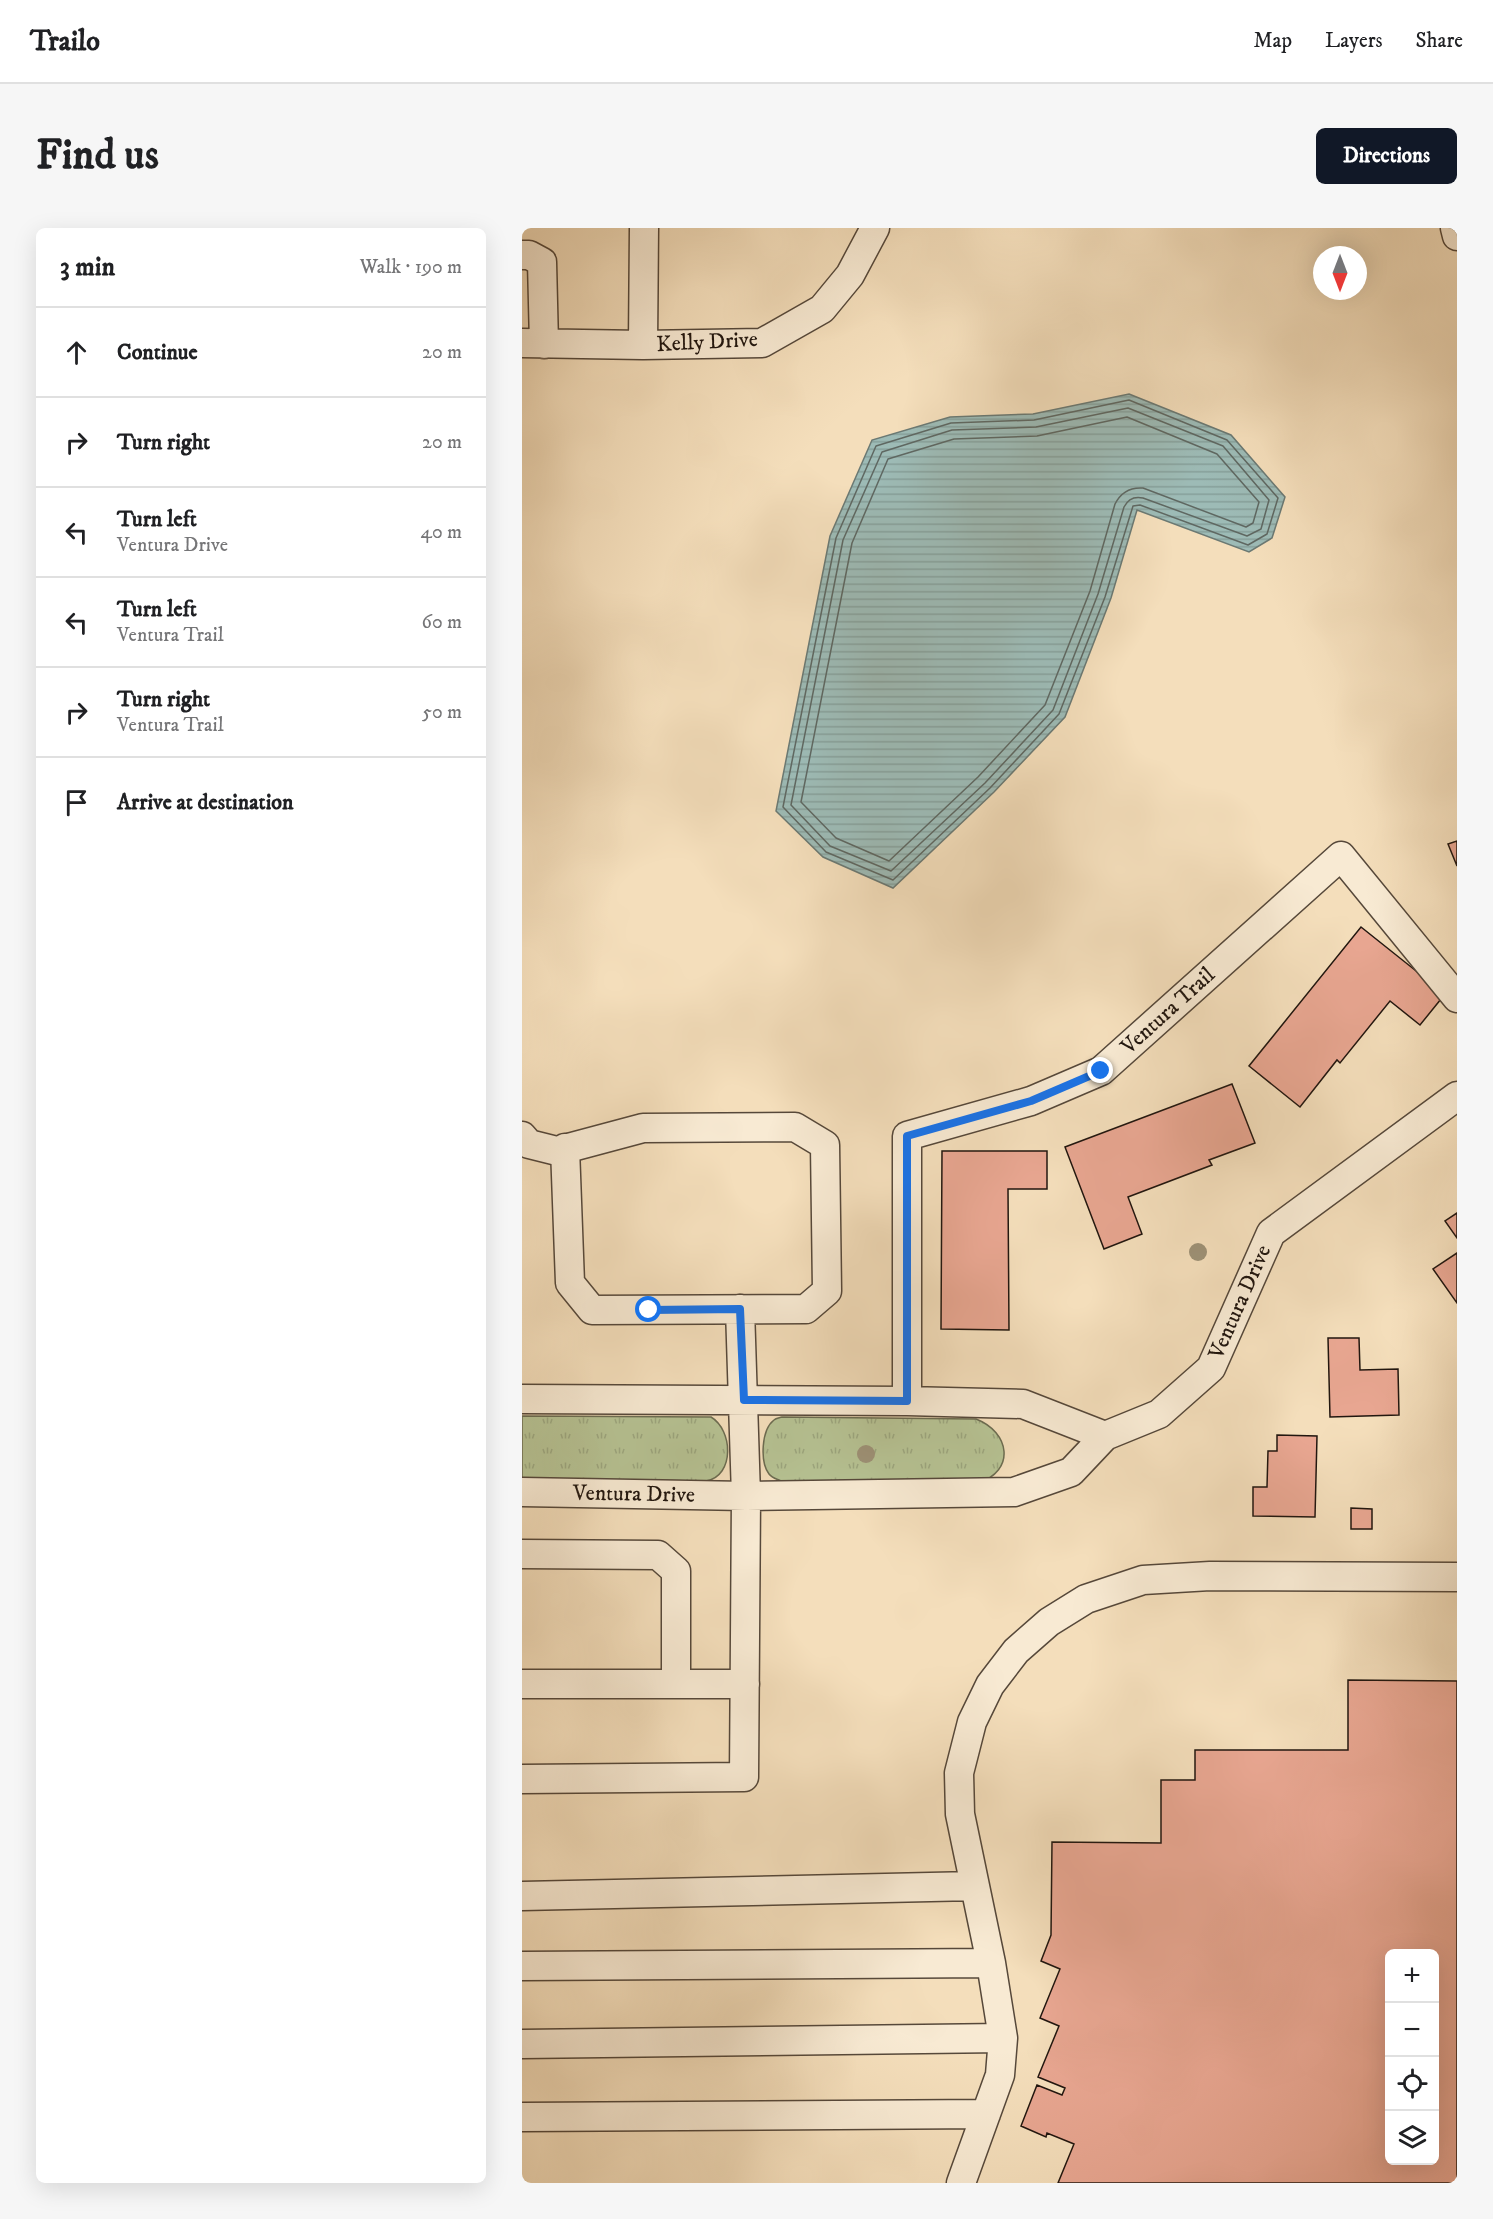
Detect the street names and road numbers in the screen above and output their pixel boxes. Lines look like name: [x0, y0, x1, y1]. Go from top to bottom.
street label: Kelly Drive: [656, 326, 758, 358]
street label: Ventura Trail: [1115, 961, 1221, 1061]
street label: Ventura Drive: [1202, 1241, 1277, 1364]
street label: Ventura Drive: [572, 1479, 695, 1509]

